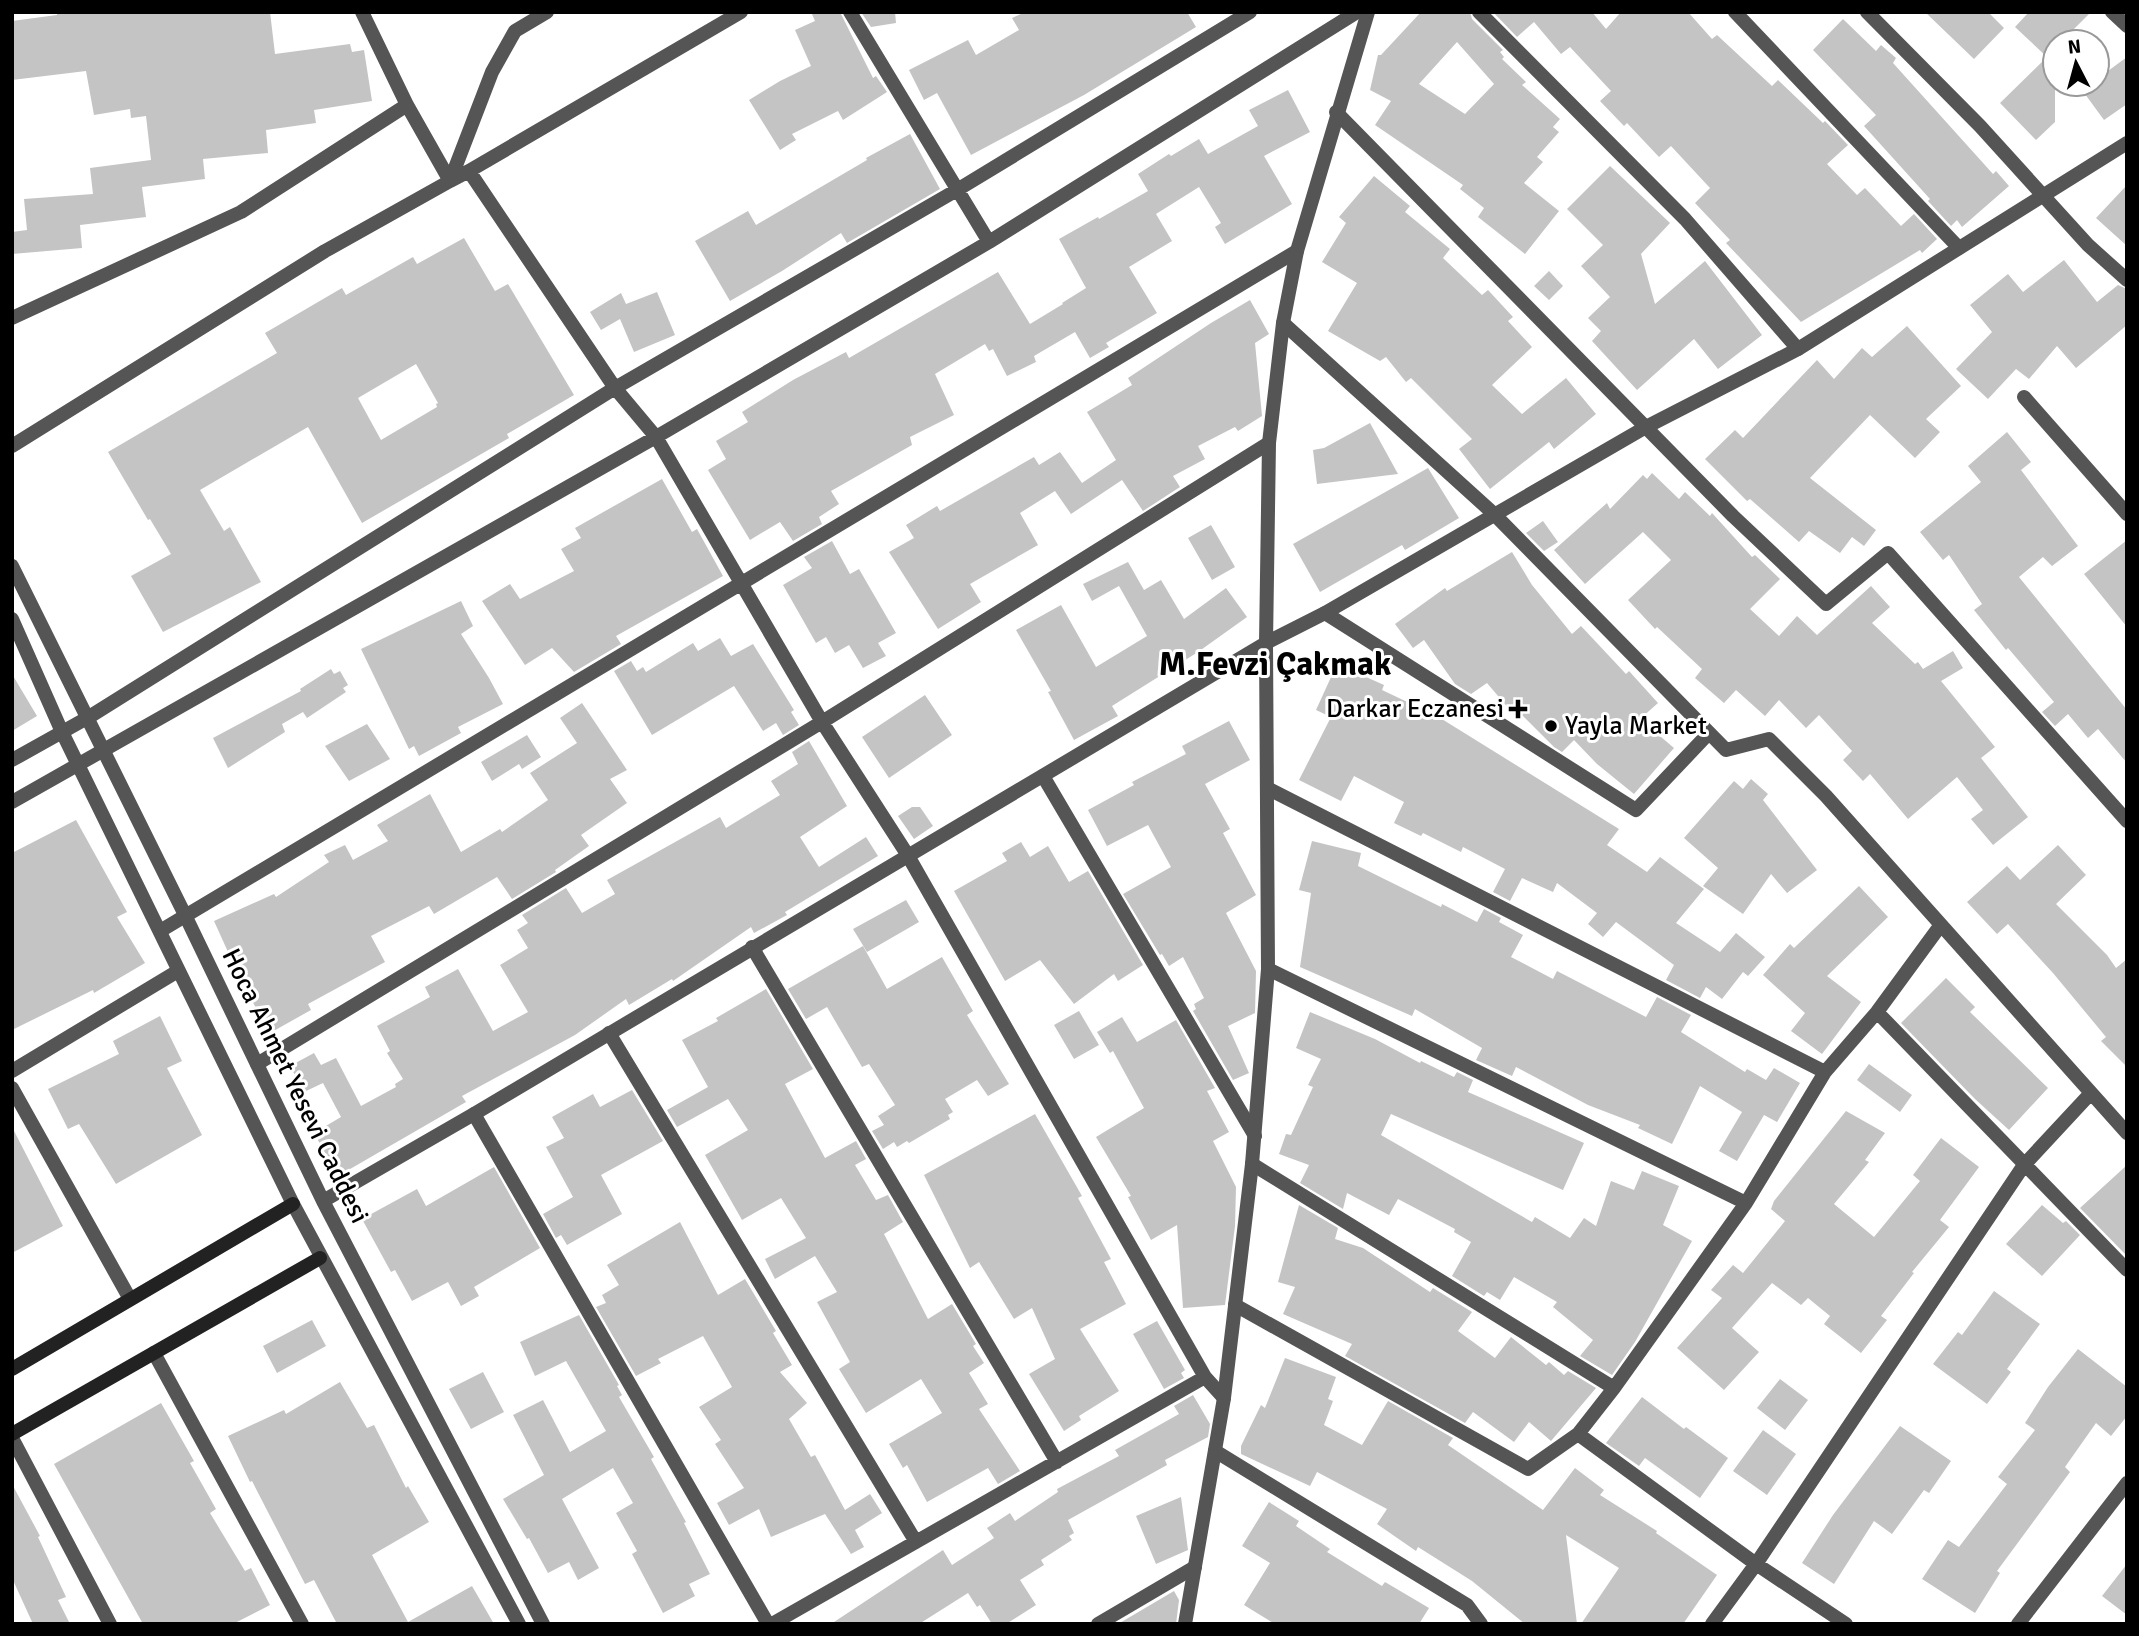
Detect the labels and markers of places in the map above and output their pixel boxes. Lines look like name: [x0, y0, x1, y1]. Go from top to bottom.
place label: Darkar Eczanesi: [1326, 693, 1504, 725]
marker: Darkar Eczanesi: [1510, 701, 1526, 717]
place label: Yayla Market: [1565, 710, 1707, 742]
marker: Yayla Market: [1543, 718, 1559, 734]

